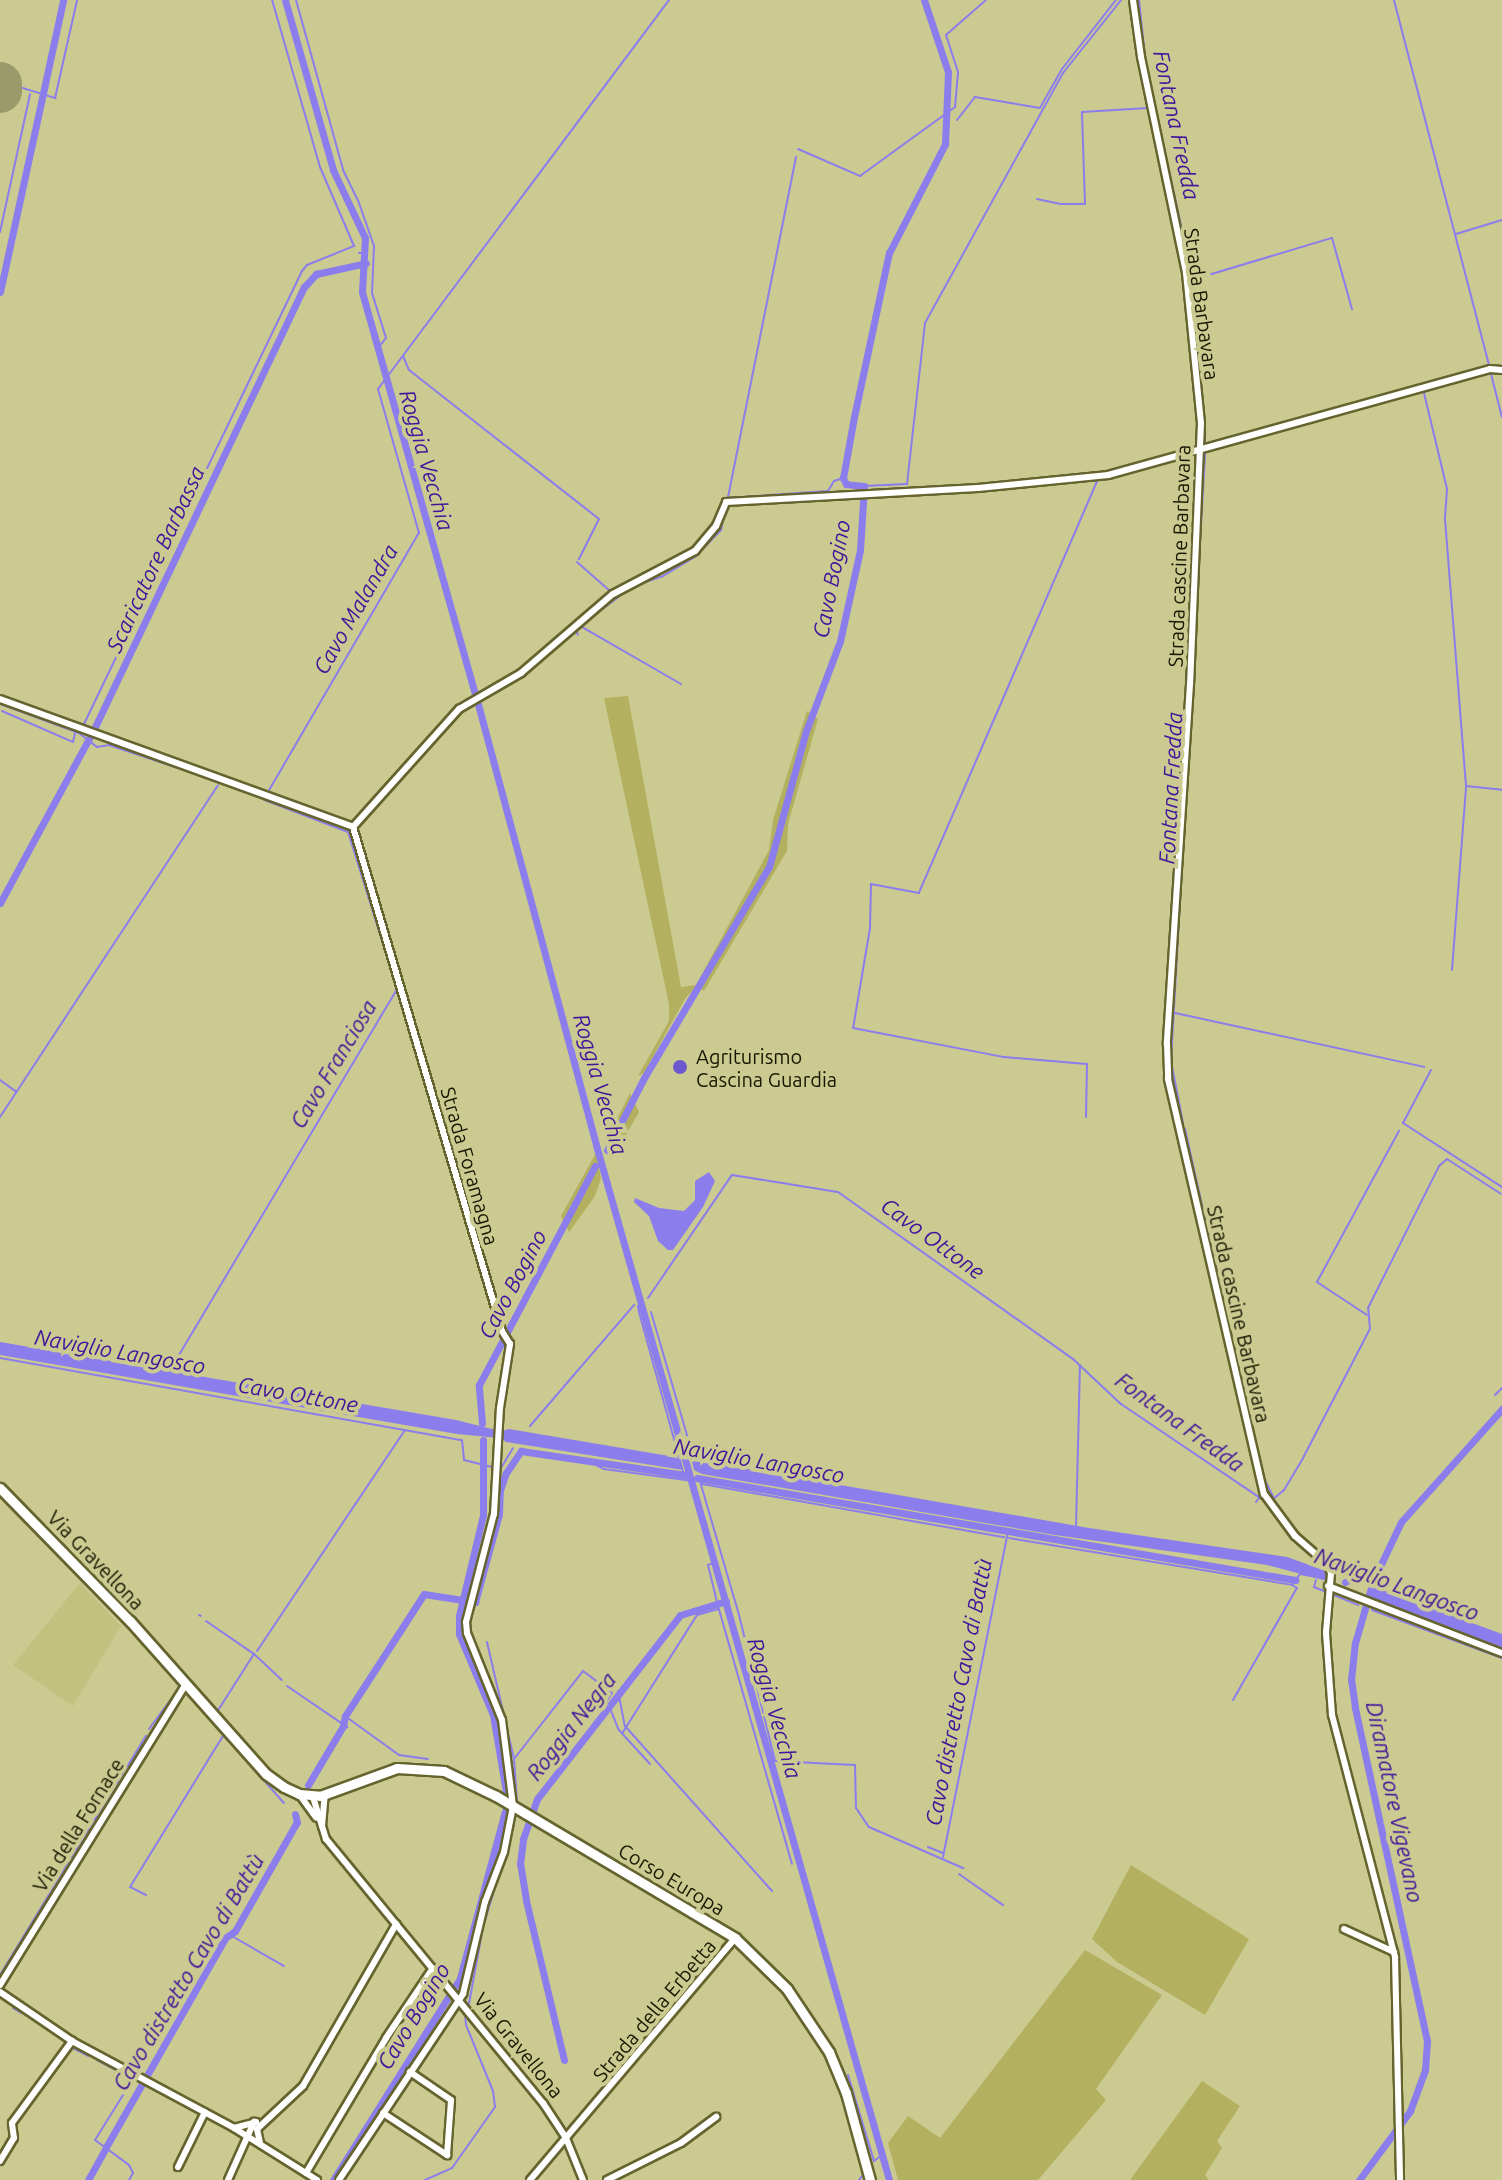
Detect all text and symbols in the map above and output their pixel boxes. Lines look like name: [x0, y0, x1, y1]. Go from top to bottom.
water label: Fontana Fredda: [1148, 48, 1206, 202]
street label: Strada Barbavara: [1179, 227, 1225, 381]
water label: Roggia Vecchia: [394, 387, 460, 533]
street label: Strada cascine Barbavara: [1163, 444, 1195, 668]
water label: Scaricatore Barbassa: [100, 462, 210, 656]
water label: Cavo Bogino: [807, 518, 855, 640]
water label: Cavo Malandra: [307, 539, 403, 679]
water label: Fontana Fredda: [1153, 711, 1187, 865]
water label: Cavo Franciosa: [284, 995, 382, 1133]
water label: Roggia Vecchia: [568, 1011, 634, 1157]
place label: Agriturismo Cascina Guardia: [696, 1044, 837, 1091]
marker: Agriturismo Cascina Guardia: [671, 1058, 689, 1076]
street label: Strada Foramagna: [436, 1084, 504, 1248]
water label: Cavo Ottone: [876, 1192, 990, 1284]
street label: Strada cascine Barbavara: [1202, 1203, 1276, 1425]
water label: Cavo Bogino: [472, 1225, 552, 1343]
water label: Naviglio Langosco: [33, 1323, 207, 1379]
water label: Fontana Fredda: [1111, 1367, 1249, 1477]
water label: Cavo Ottone: [236, 1370, 360, 1418]
water label: Naviglio Langosco: [672, 1432, 846, 1488]
street label: Via Gravellona: [43, 1505, 149, 1615]
water label: Naviglio Langosco: [1311, 1542, 1483, 1626]
water label: Cavo distretto Cavo di Battù: [919, 1556, 997, 1828]
water label: Roggia Vecchia: [742, 1635, 808, 1781]
water label: Roggia Negra: [521, 1667, 621, 1785]
water label: Diramatore Vigevano: [1361, 1699, 1429, 1905]
street label: Via della Fornace: [27, 1754, 129, 1896]
street label: Corso Europa: [614, 1838, 730, 1920]
water label: Cavo distretto Cavo di Battù: [107, 1849, 269, 2095]
street label: Strada della Erbetta: [587, 1934, 721, 2086]
water label: Cavo Bogino: [371, 1958, 455, 2074]
street label: Via Gravellona: [469, 1987, 569, 2103]

